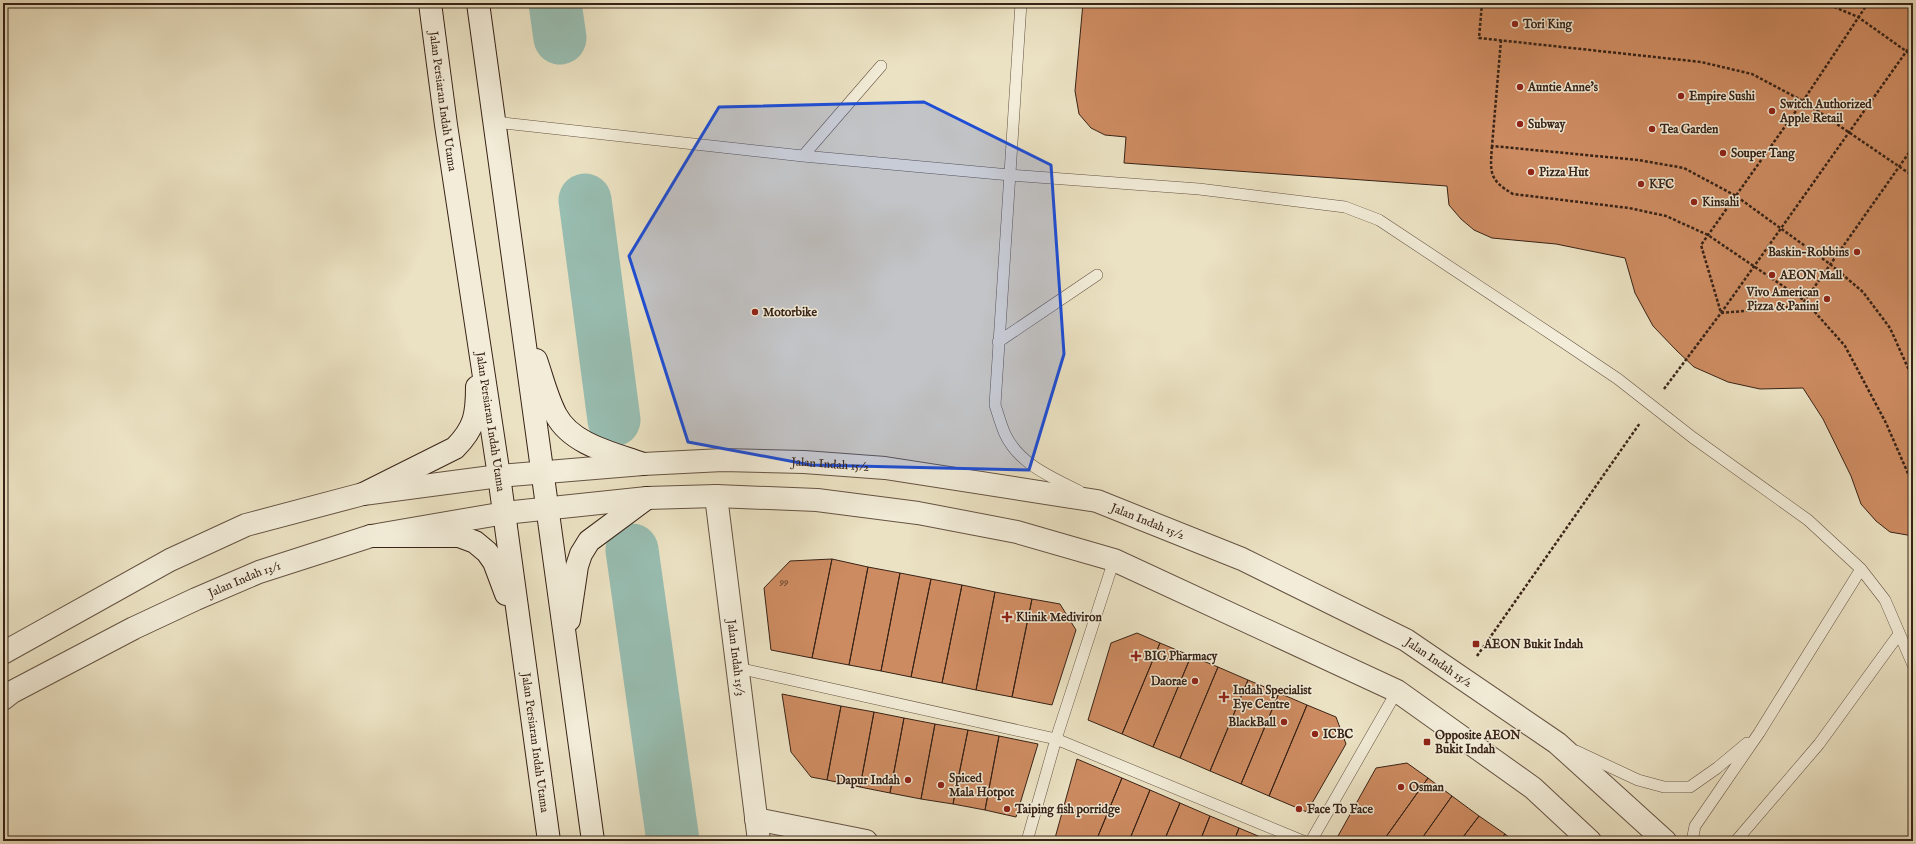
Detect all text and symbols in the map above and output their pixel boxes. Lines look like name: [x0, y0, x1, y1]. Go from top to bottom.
place label: Tori King: [1522, 17, 1573, 33]
marker: Tori King: [1510, 19, 1520, 29]
street label: Jalan Persiaran Indah Utama: [425, 28, 460, 173]
place label: Auntie Anne's: [1527, 80, 1599, 95]
marker: Auntie Anne's: [1515, 82, 1525, 92]
place label: Empire Sushi: [1689, 89, 1756, 105]
marker: Empire Sushi: [1676, 91, 1686, 101]
place label: Switch Authorized Apple Retail: [1779, 97, 1872, 127]
marker: Switch Authorized Apple Retail: [1767, 106, 1777, 116]
place label: Subway: [1528, 117, 1567, 133]
marker: Subway: [1515, 119, 1525, 129]
place label: Tea Garden: [1659, 122, 1719, 137]
marker: Tea Garden: [1647, 124, 1657, 134]
place label: Souper Tang: [1731, 146, 1795, 162]
marker: Souper Tang: [1718, 148, 1728, 158]
place label: Pizza Hut: [1539, 165, 1589, 180]
marker: Pizza Hut: [1526, 167, 1536, 177]
place label: KFC: [1649, 177, 1674, 192]
marker: KFC: [1636, 179, 1646, 189]
place label: Kinsahi: [1702, 195, 1740, 210]
marker: Kinsahi: [1689, 197, 1699, 207]
place label: Baskin-Robbins: [1768, 245, 1850, 260]
marker: Baskin-Robbins: [1852, 247, 1862, 257]
place label: AEON Mall: [1779, 268, 1843, 283]
marker: AEON Mall: [1767, 270, 1777, 280]
place label: Vivo American Pizza & Panini: [1746, 285, 1820, 314]
marker: Vivo American Pizza & Panini: [1822, 294, 1832, 304]
place label: Motorbike: [763, 305, 817, 320]
marker: Motorbike: [750, 307, 760, 317]
street label: Jalan Persiaran Indah Utama: [472, 349, 509, 493]
street label: Jalan Indah 15/2: [789, 454, 870, 474]
street label: Jalan Indah 15/2: [1106, 499, 1187, 543]
street label: Jalan Indah 13/1: [204, 558, 283, 602]
house number: 99: [779, 576, 788, 589]
place label: Klinik Mediviron: [1016, 610, 1102, 625]
marker: Klinik Mediviron: [1001, 611, 1013, 623]
street label: Jalan Indah 15/3: [723, 617, 748, 697]
street label: Jalan Indah 15/2: [1400, 633, 1475, 691]
place label: AEON Bukit Indah: [1483, 637, 1584, 652]
marker: AEON Bukit Indah: [1471, 639, 1481, 649]
place label: BIG Pharmacy: [1144, 649, 1219, 665]
marker: BIG Pharmacy: [1131, 651, 1141, 661]
street label: Jalan Persiaran Indah Utama: [517, 670, 553, 814]
place label: Daorae: [1151, 674, 1187, 689]
marker: Daorae: [1190, 676, 1200, 686]
place label: Indah Specialist Eye Centre: [1233, 683, 1313, 713]
marker: Indah Specialist Eye Centre: [1218, 691, 1230, 703]
place label: BlackBall: [1228, 715, 1277, 730]
marker: BlackBall: [1279, 717, 1289, 727]
place label: ICBC: [1323, 727, 1354, 742]
place label: Opposite AEON Bukit Indah: [1435, 728, 1521, 757]
marker: ICBC: [1310, 729, 1320, 739]
marker: Opposite AEON Bukit Indah: [1422, 737, 1432, 747]
place label: Spiced Mala Hotpot: [949, 771, 1015, 801]
place label: Dapur Indah: [836, 773, 901, 789]
marker: Dapur Indah: [903, 775, 913, 785]
marker: Spiced Mala Hotpot: [936, 780, 946, 790]
place label: Osman: [1409, 780, 1445, 795]
marker: Osman: [1396, 782, 1406, 792]
place label: Taiping fish porridge: [1014, 802, 1120, 818]
place label: Face To Face: [1307, 802, 1373, 817]
marker: Taiping fish porridge: [1002, 804, 1012, 814]
marker: Face To Face: [1294, 804, 1304, 814]

